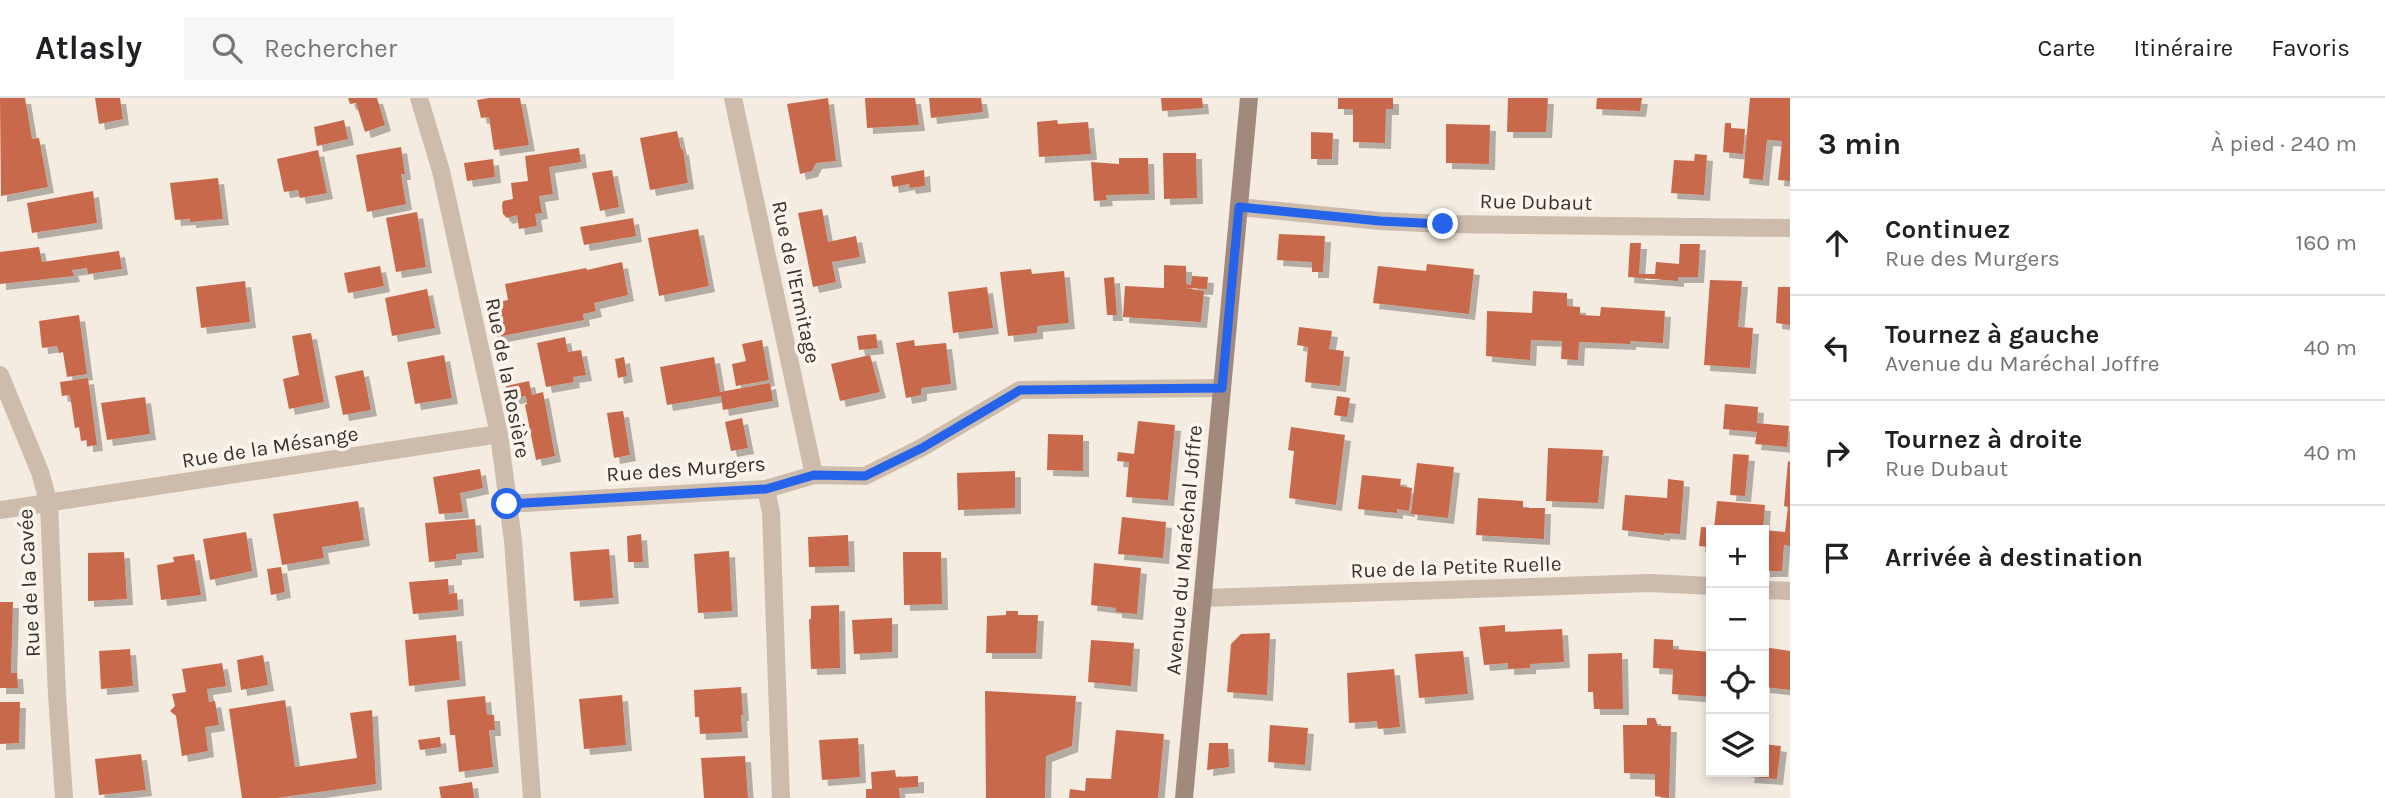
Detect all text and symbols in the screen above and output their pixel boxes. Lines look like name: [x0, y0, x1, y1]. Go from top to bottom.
search box: [184, 17, 674, 80]
text: Atlasly: [35, 29, 142, 67]
icon: search: [208, 29, 246, 67]
text: Rechercher: [264, 33, 397, 64]
text: Carte: [2037, 34, 2095, 62]
text: Itinéraire: [2133, 34, 2233, 62]
text: Favoris: [2271, 34, 2350, 62]
text: 3 min: [1818, 126, 1901, 162]
text: À pied · 240 m: [2211, 130, 2357, 157]
street label: Rue Dubaut: [1480, 189, 1593, 215]
street label: Rue de l'Ermitage: [767, 198, 825, 366]
route end: [1427, 208, 1458, 239]
text: Continuez: [1885, 214, 2010, 245]
icon: ahead: [1818, 224, 1856, 262]
text: 160 m: [2296, 229, 2357, 256]
text: Rue des Murgers: [1885, 245, 2060, 272]
street label: Rue de la Rosière: [481, 296, 535, 460]
text: Tournez à gauche: [1885, 319, 2099, 350]
icon: left: [1818, 329, 1856, 367]
text: 40 m: [2304, 334, 2357, 361]
text: Avenue du Maréchal Joffre: [1885, 350, 2159, 377]
street label: Rue de la Mésange: [180, 421, 360, 473]
street label: Avenue du Maréchal Joffre: [1161, 424, 1207, 676]
text: Tournez à droite: [1885, 424, 2082, 455]
icon: right: [1818, 434, 1856, 472]
text: 40 m: [2304, 439, 2357, 466]
street label: Rue des Murgers: [606, 451, 766, 487]
text: Rue Dubaut: [1885, 455, 2008, 482]
route start: [491, 488, 522, 519]
street label: Rue de la Cavée: [13, 508, 45, 658]
map controls: [1706, 525, 1769, 777]
button: +: [1706, 525, 1769, 588]
icon: arrive: [1818, 539, 1856, 577]
text: Arrivée à destination: [1885, 542, 2143, 573]
street label: Rue de la Petite Ruelle: [1350, 551, 1562, 583]
button: −: [1706, 588, 1769, 651]
button: locate: [1706, 651, 1769, 714]
button: layers: [1706, 714, 1769, 777]

